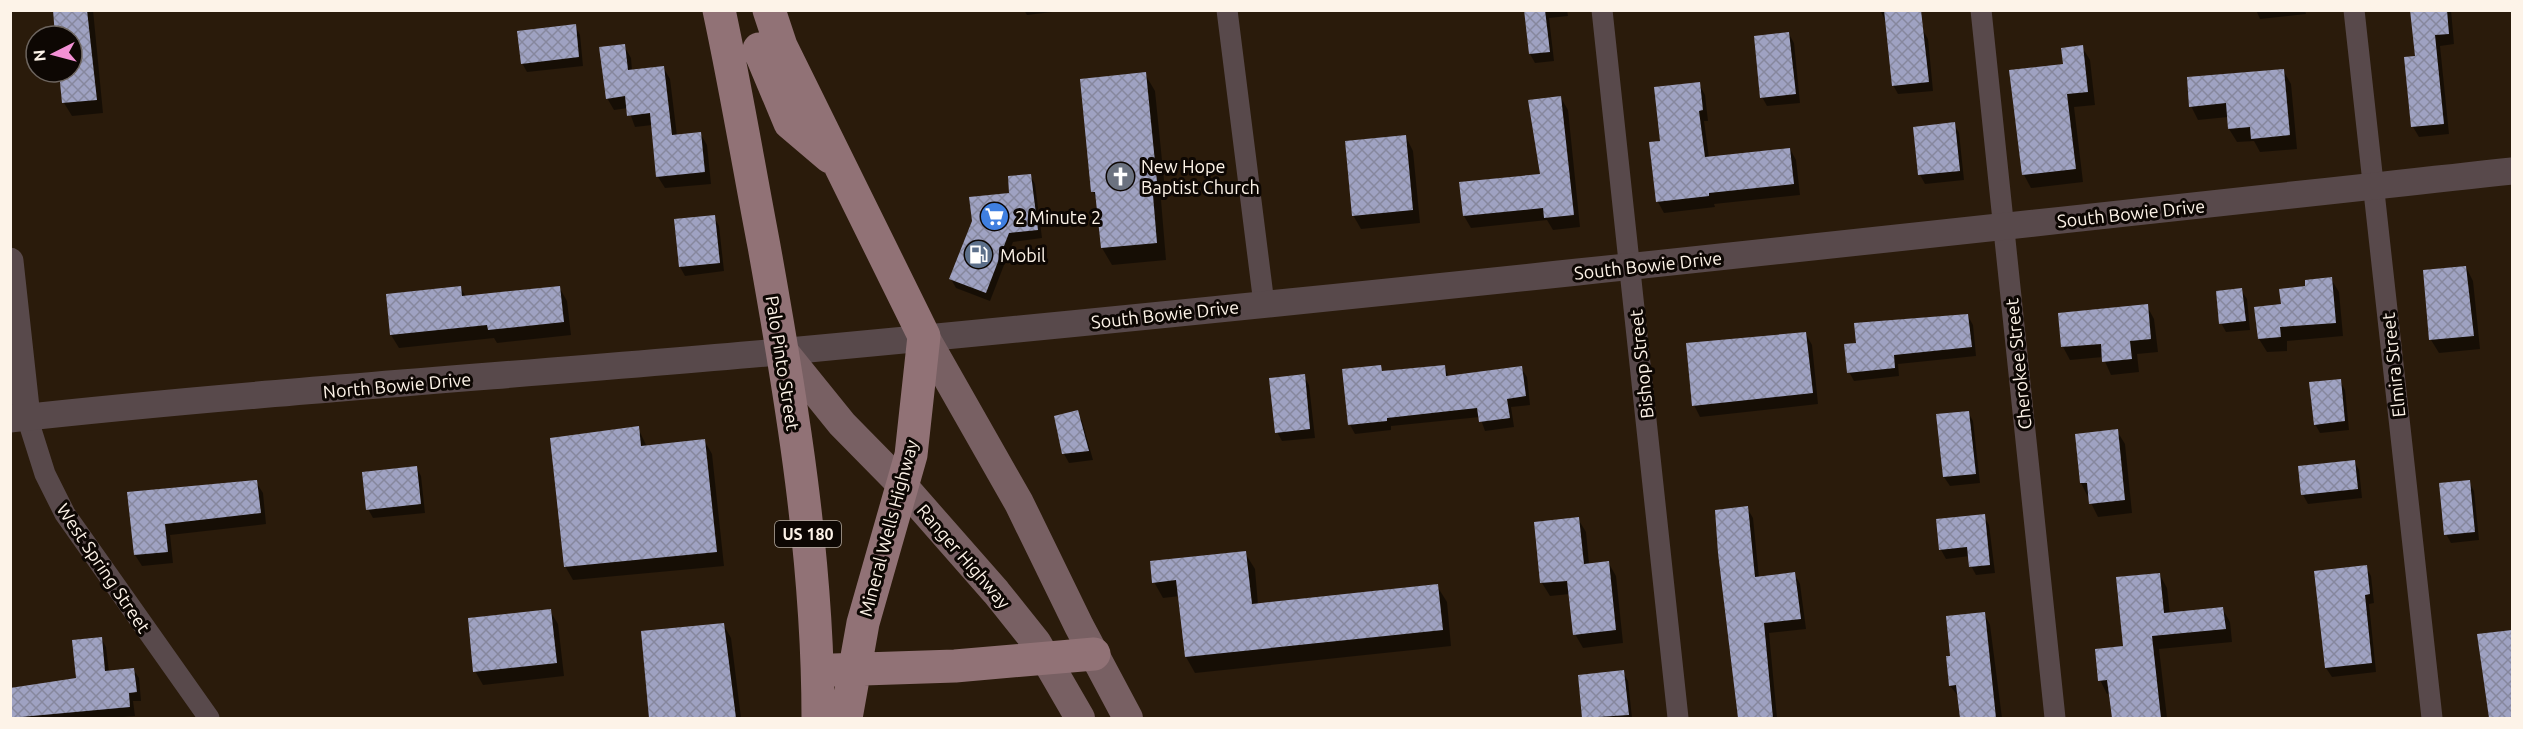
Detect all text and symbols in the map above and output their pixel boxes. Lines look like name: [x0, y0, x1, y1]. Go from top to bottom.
north arrow: [24, 24, 84, 84]
text: N: [30, 49, 49, 62]
place label: New Hope Baptist Church: [1141, 156, 1260, 197]
church icon: New Hope Baptist Church: [1104, 160, 1136, 192]
street label: South Bowie Drive: [2056, 195, 2206, 231]
supermarket icon: 2 Minute 2: [978, 201, 1010, 233]
place label: 2 Minute 2: [1015, 207, 1101, 227]
fuel station icon: Mobil: [963, 239, 995, 271]
place label: Mobil: [1000, 245, 1046, 265]
street label: South Bowie Drive: [1573, 247, 1723, 283]
street label: Palo Pinto Street: [762, 294, 804, 432]
street label: South Bowie Drive: [1090, 296, 1240, 332]
street label: Cherokee Street: [2001, 298, 2035, 430]
street label: Bishop Street: [1625, 309, 1657, 419]
street label: Elmira Street: [2378, 312, 2408, 418]
street label: North Bowie Drive: [322, 369, 472, 401]
street label: Mineral Wells Highway: [855, 437, 921, 619]
street label: West Spring Street: [53, 500, 155, 636]
street label: Ranger Highway: [913, 500, 1015, 612]
road number: US 180: [775, 521, 841, 547]

